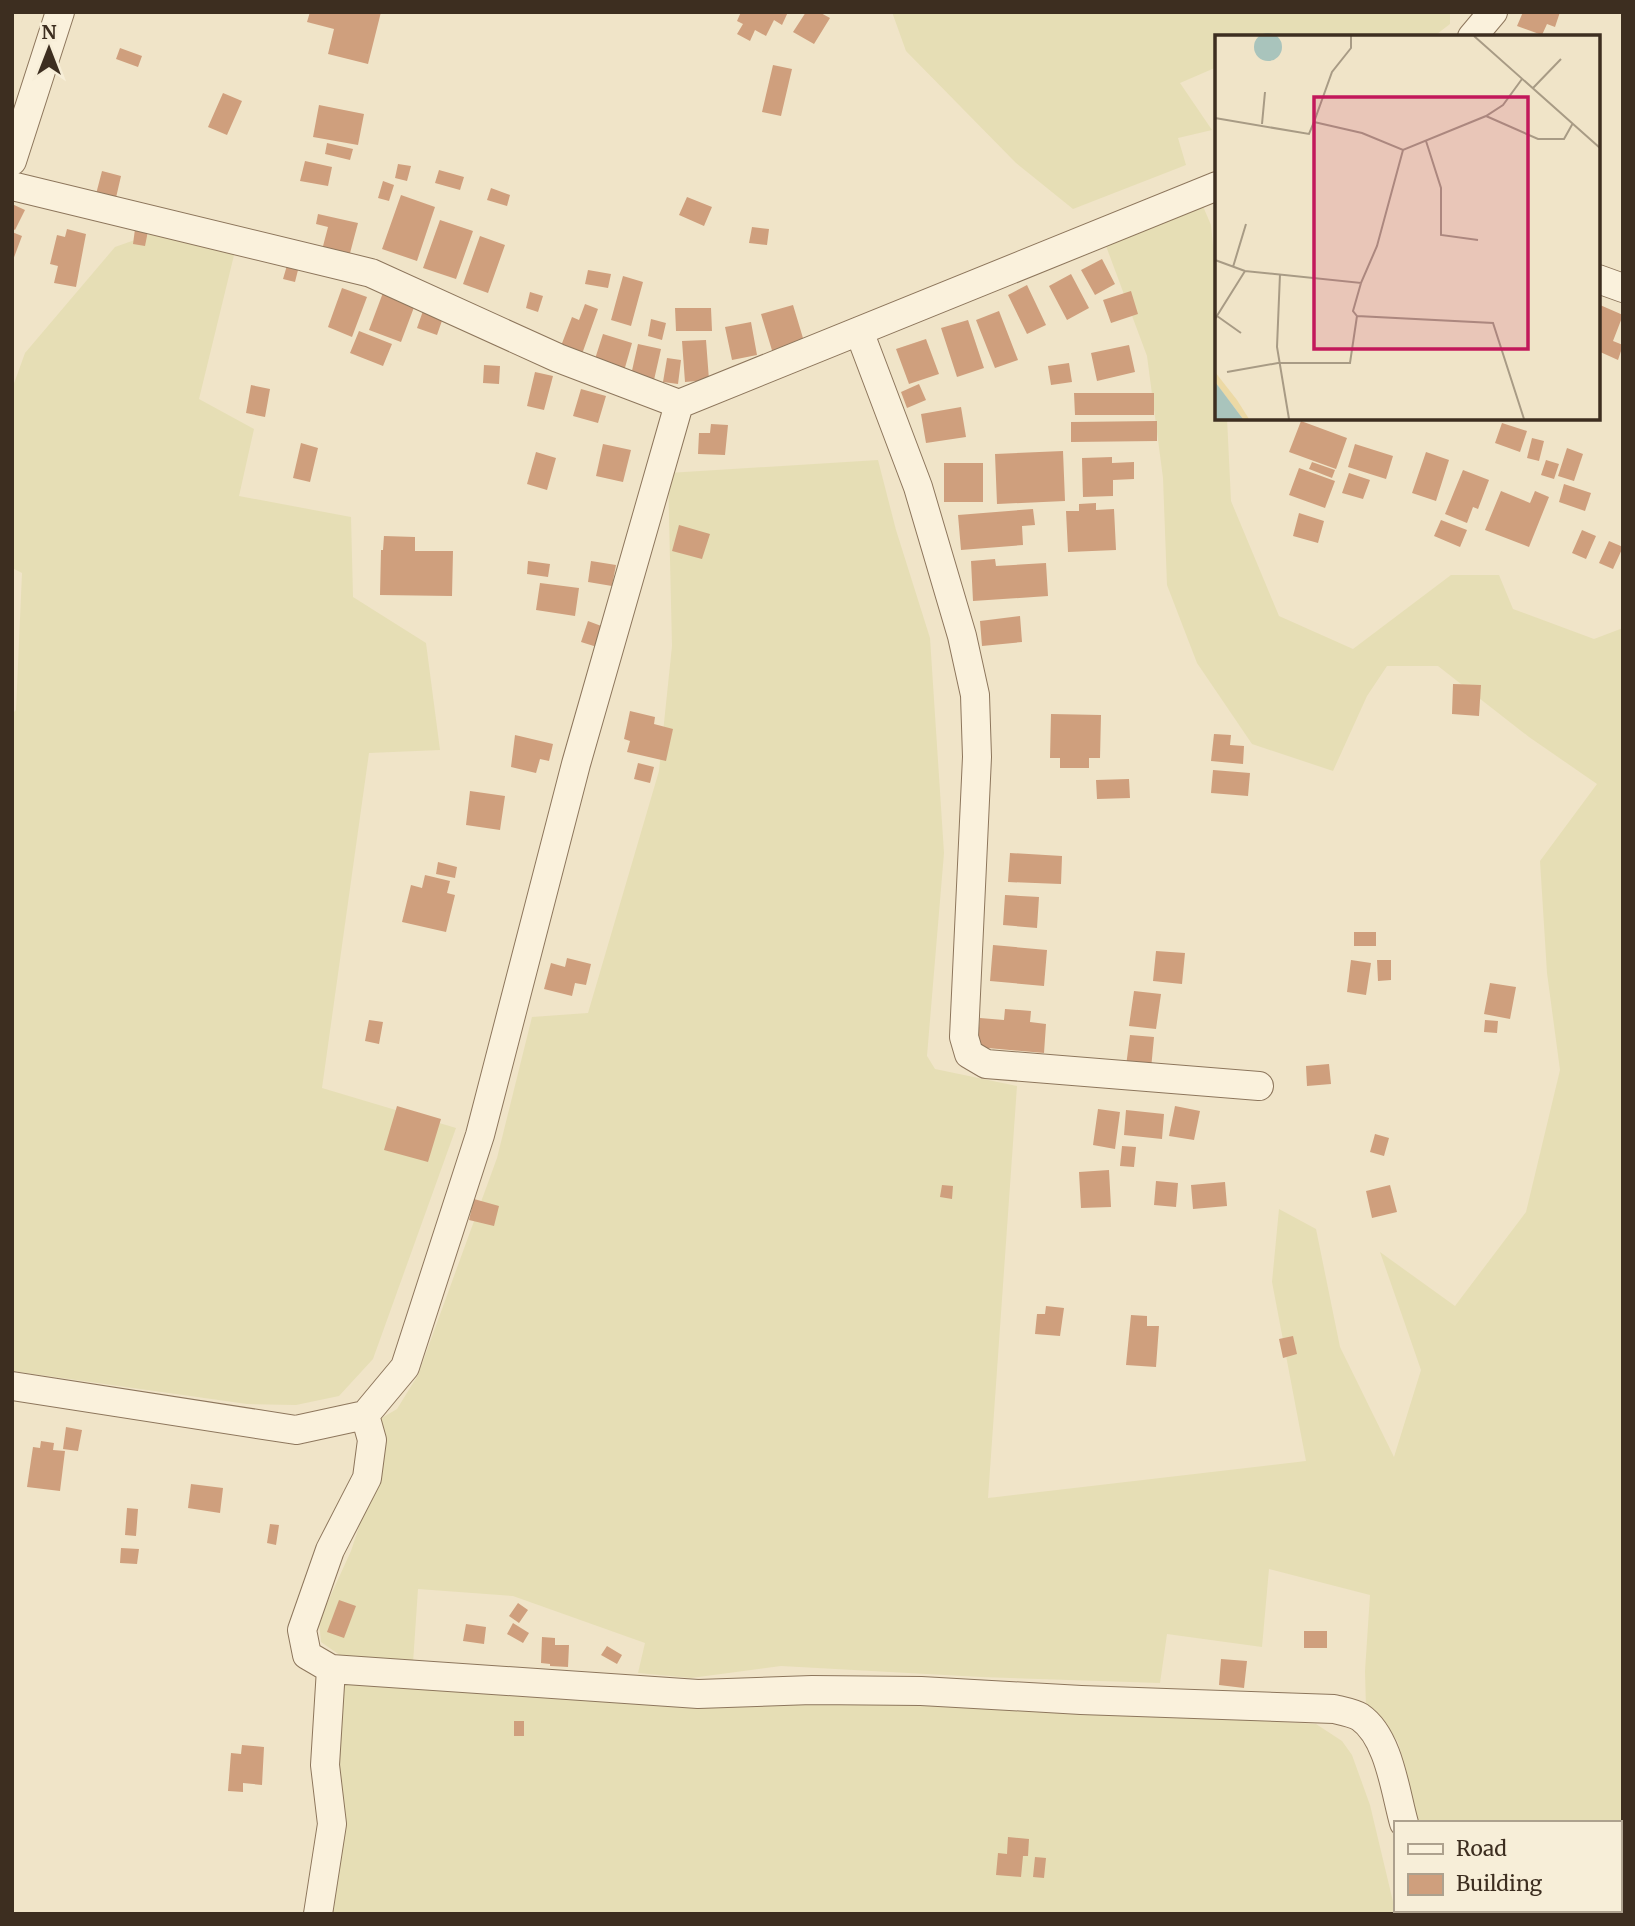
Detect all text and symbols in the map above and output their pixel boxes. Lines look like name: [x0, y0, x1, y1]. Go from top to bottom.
north arrow: [14, 14, 84, 84]
text: N: [41, 20, 57, 44]
inset map: [1215, 35, 1600, 420]
legend: [1394, 1821, 1621, 1912]
text: Road: [1456, 1835, 1507, 1862]
text: Building: [1456, 1870, 1543, 1897]

